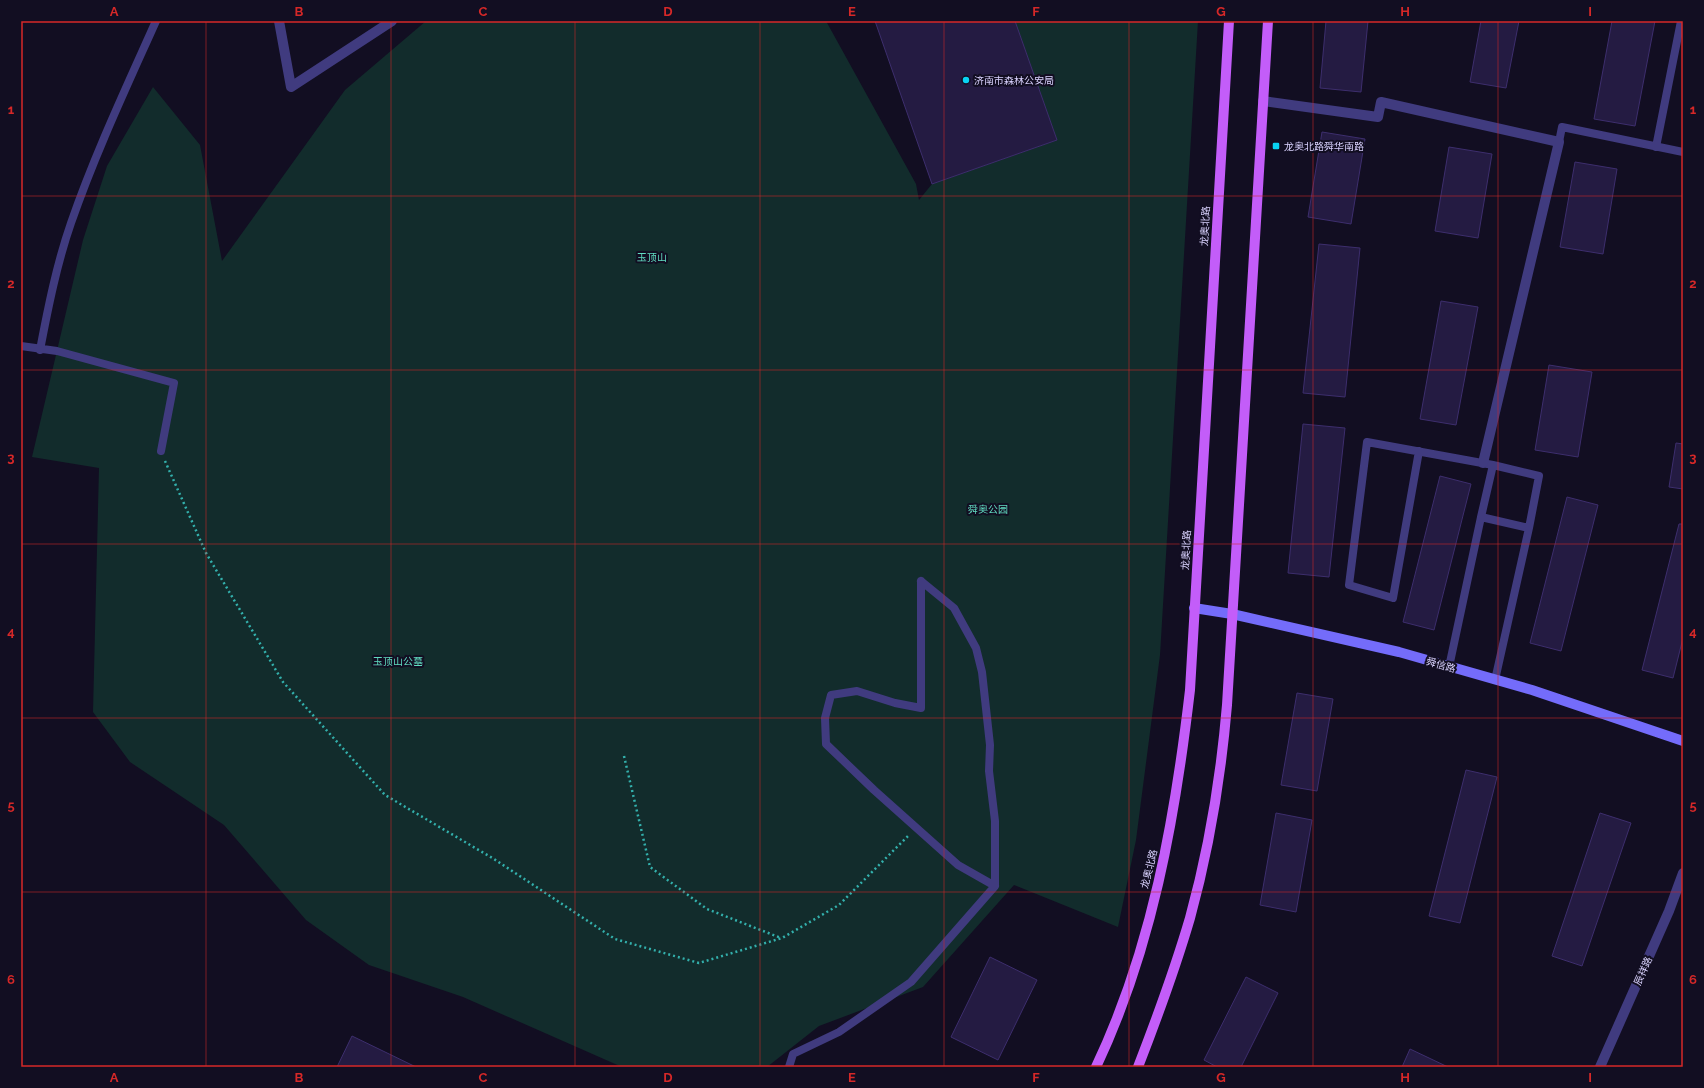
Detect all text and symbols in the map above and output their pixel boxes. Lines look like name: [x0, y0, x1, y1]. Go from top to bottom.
text: A: [110, 4, 119, 19]
text: B: [295, 4, 304, 19]
text: C: [479, 4, 488, 19]
text: D: [663, 4, 673, 19]
text: E: [848, 4, 856, 19]
text: F: [1032, 4, 1040, 19]
text: G: [1216, 4, 1226, 19]
text: H: [1400, 4, 1410, 19]
text: I: [1588, 4, 1592, 19]
marker: 济南市森林公安局: [961, 75, 971, 85]
place label: 济南市森林公安局: [974, 75, 1054, 86]
text: 1: [8, 102, 15, 117]
text: 1: [1690, 102, 1697, 117]
marker: 龙奥北路舜华南路: [1271, 141, 1281, 151]
place label: 龙奥北路舜华南路: [1284, 141, 1364, 152]
street label: 龙奥北路: [1198, 206, 1212, 246]
park label: 玉顶山: [637, 252, 667, 263]
text: 2: [7, 276, 15, 291]
text: 2: [1689, 276, 1697, 291]
text: 3: [7, 450, 15, 465]
text: 3: [1689, 450, 1697, 465]
park label: 舜奥公园: [968, 504, 1008, 515]
street label: 龙奥北路: [1179, 530, 1193, 570]
text: 4: [7, 624, 15, 639]
text: 4: [1689, 624, 1697, 639]
park label: 玉顶山公墓: [373, 656, 423, 667]
street label: 舜信路: [1425, 656, 1457, 674]
text: 5: [7, 798, 15, 813]
text: 5: [1689, 798, 1697, 813]
street label: 龙奥北路: [1139, 848, 1159, 890]
street label: 辰祥路: [1632, 955, 1654, 987]
text: 6: [7, 972, 15, 987]
text: 6: [1689, 972, 1697, 987]
text: A: [110, 1070, 119, 1085]
text: B: [295, 1070, 304, 1085]
text: C: [479, 1070, 488, 1085]
text: D: [663, 1070, 673, 1085]
text: E: [848, 1070, 856, 1085]
text: F: [1032, 1070, 1040, 1085]
text: G: [1216, 1070, 1226, 1085]
text: H: [1400, 1070, 1410, 1085]
text: I: [1588, 1070, 1592, 1085]

